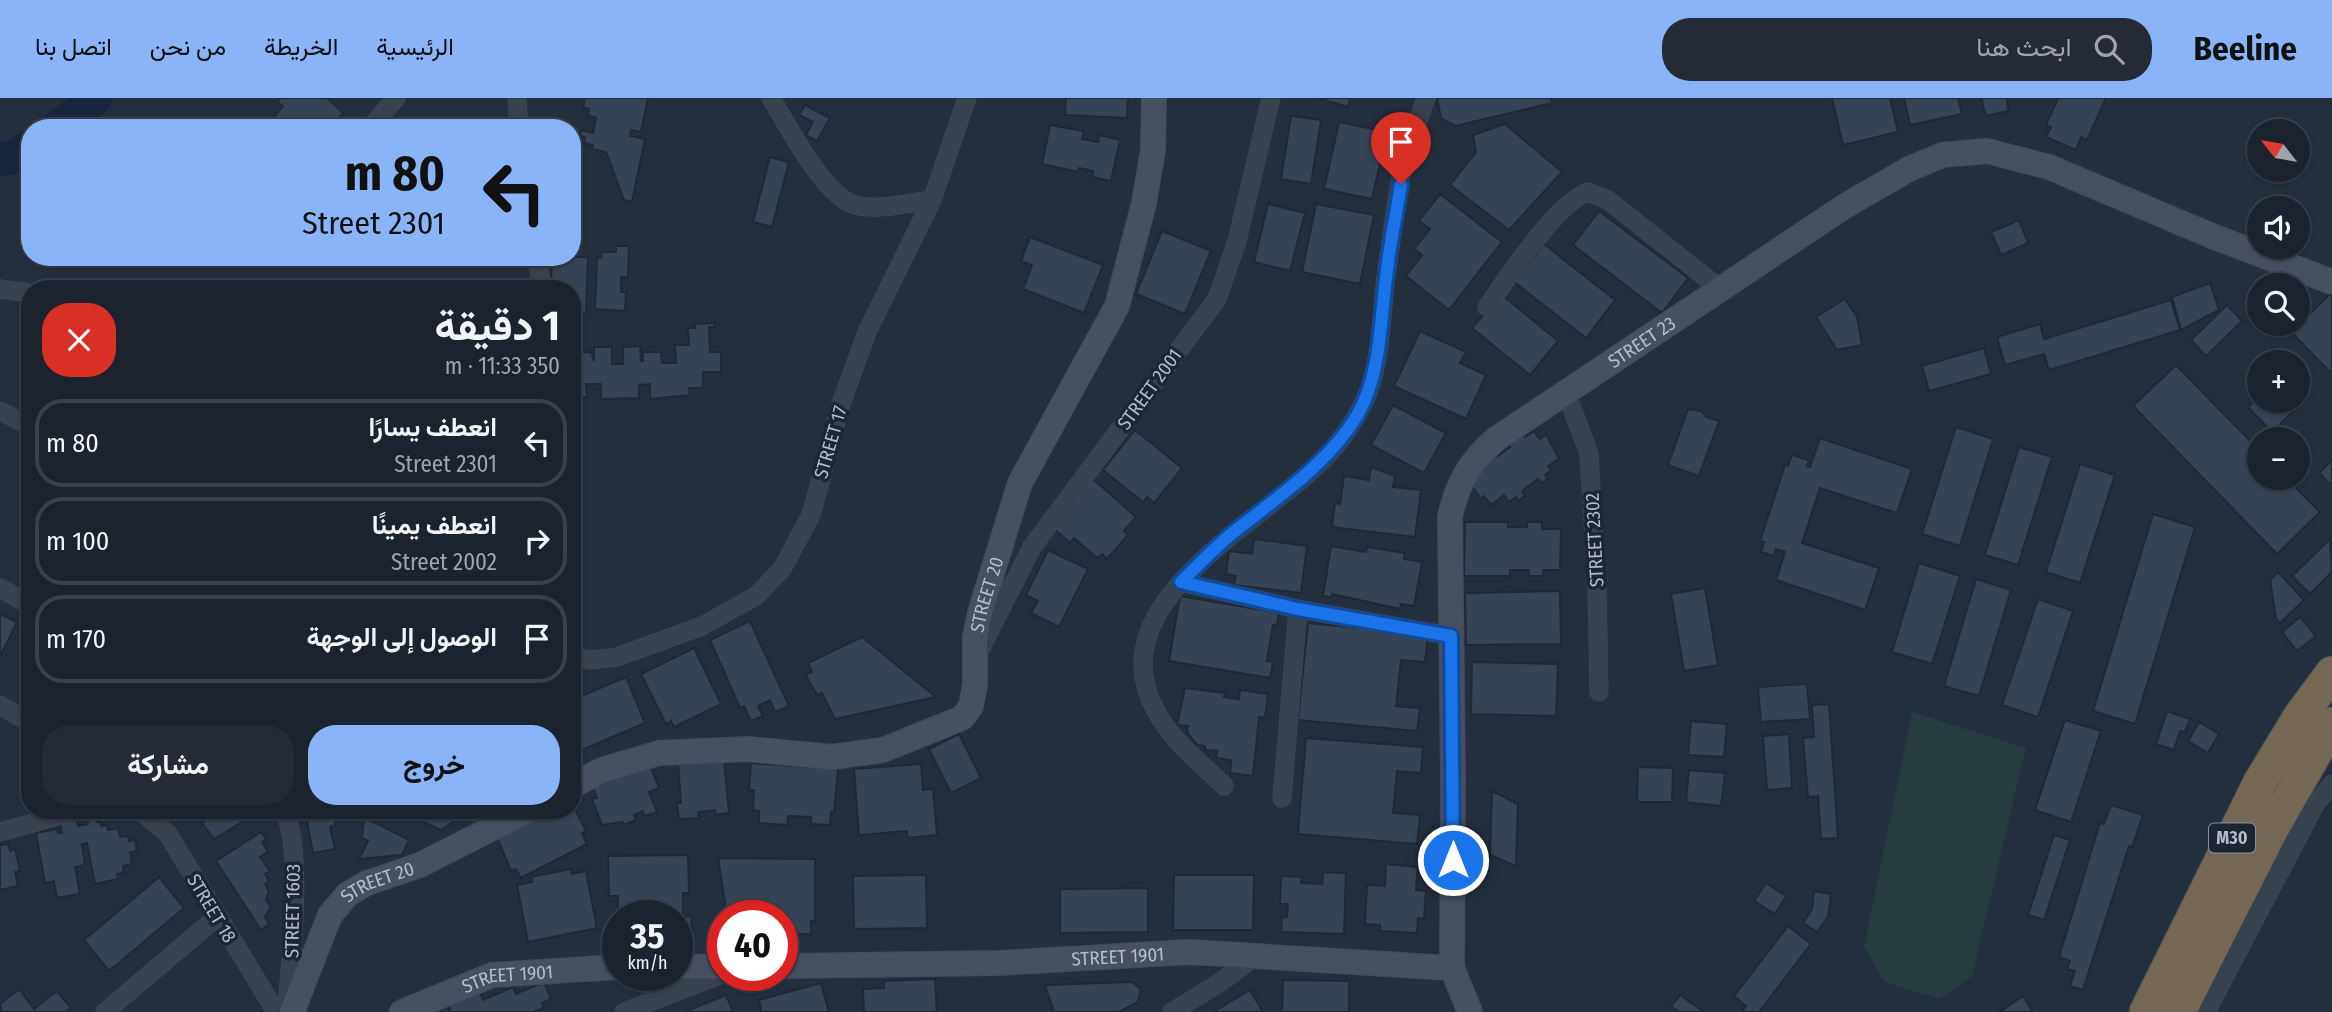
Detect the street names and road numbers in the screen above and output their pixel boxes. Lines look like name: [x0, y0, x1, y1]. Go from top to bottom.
street label: STREET 23: [1604, 312, 1680, 373]
street label: STREET 2001: [1112, 344, 1186, 434]
street label: STREET 17: [809, 403, 852, 481]
street label: STREET 2302: [1581, 492, 1608, 588]
street label: STREET 20: [965, 554, 1008, 634]
road number: M30: [2209, 824, 2255, 852]
street label: STREET 20: [335, 857, 417, 907]
street label: STREET 1603: [280, 864, 305, 958]
street label: STREET 18: [182, 870, 241, 947]
street label: STREET 1901: [1071, 942, 1165, 971]
street label: STREET 1901: [458, 960, 554, 998]

